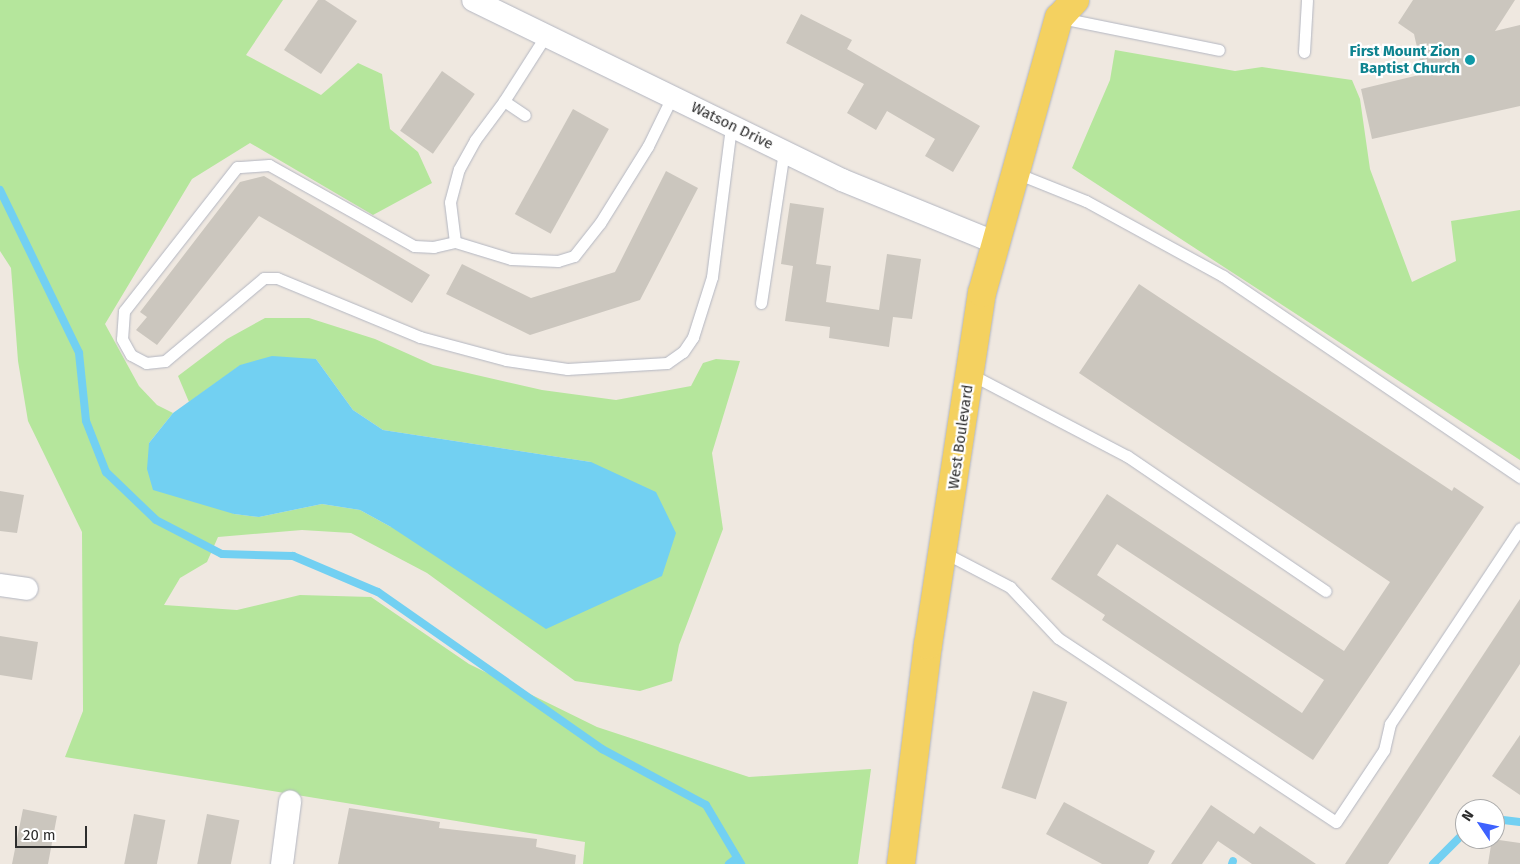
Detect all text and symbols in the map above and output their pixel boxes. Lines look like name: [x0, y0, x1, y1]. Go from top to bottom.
place label: First Mount Zion Baptist Church: [1350, 42, 1460, 77]
marker: First Mount Zion Baptist Church: [1464, 54, 1476, 66]
street label: Watson Drive: [688, 98, 776, 154]
street label: West Boulevard: [945, 384, 977, 490]
north arrow: [1455, 799, 1505, 849]
text: N: [1458, 807, 1478, 825]
scale bar: [18, 816, 90, 848]
text: 20 m: [23, 826, 56, 844]

